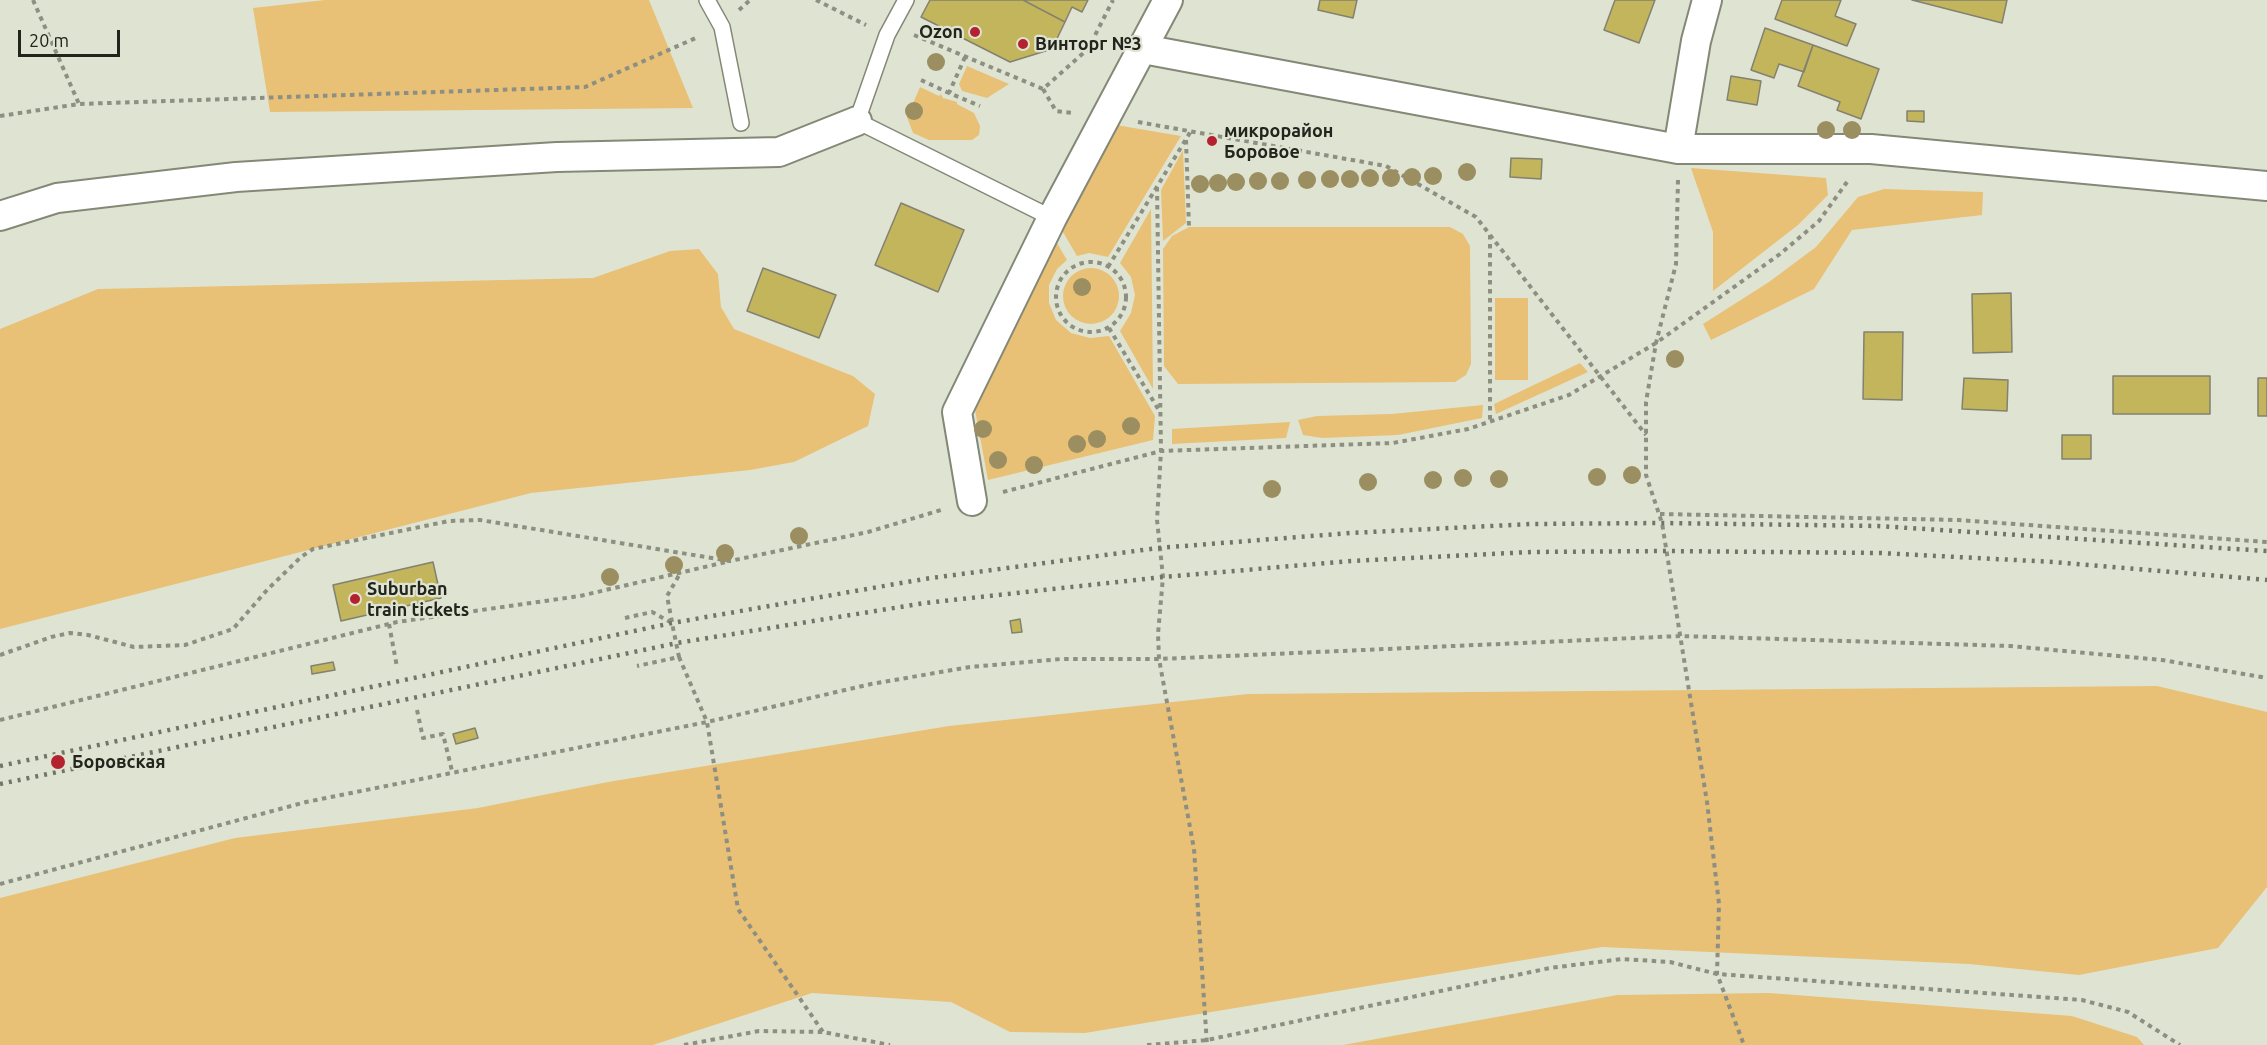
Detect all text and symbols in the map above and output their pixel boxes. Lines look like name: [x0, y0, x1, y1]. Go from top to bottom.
scale bar: [21, 18, 123, 56]
place label: Ozon: [919, 21, 963, 43]
marker: Ozon: [968, 25, 982, 39]
text: 20 m: [29, 30, 69, 50]
place label: Винторг №3: [1035, 33, 1142, 55]
marker: Винторг №3: [1016, 37, 1030, 51]
place label: микрорайон Боровое: [1224, 120, 1333, 162]
marker: микрорайон Боровое: [1205, 134, 1219, 148]
place label: Suburban train tickets: [367, 578, 469, 620]
marker: Suburban train tickets: [348, 592, 362, 606]
place label: Боровская: [72, 751, 166, 773]
marker: Боровская: [49, 753, 67, 771]

